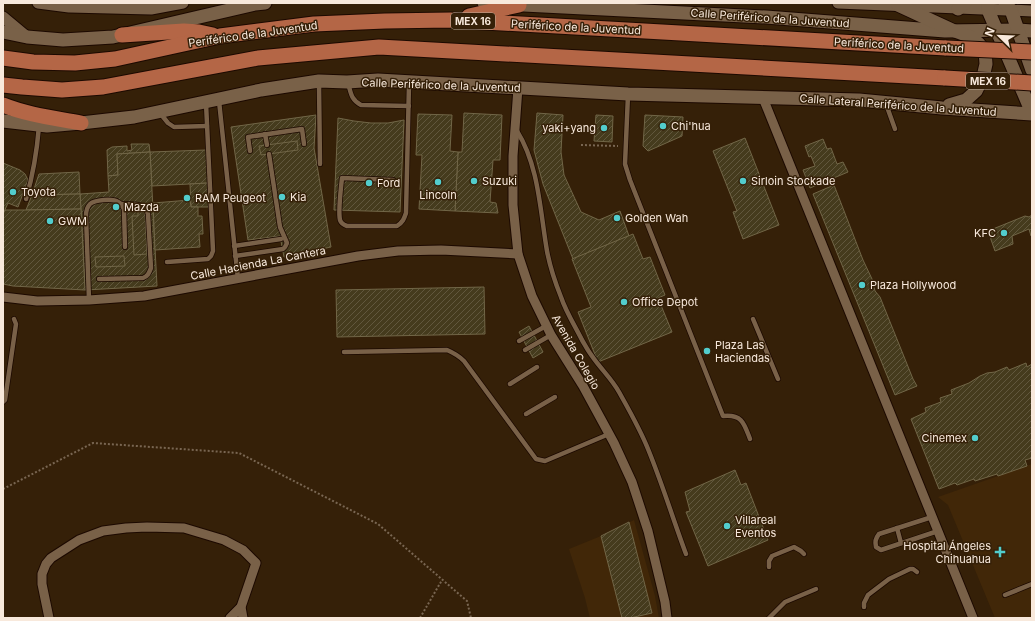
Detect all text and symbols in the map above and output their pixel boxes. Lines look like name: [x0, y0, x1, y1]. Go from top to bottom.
street label: Calle Periférico de la Juventud: [690, 5, 850, 31]
road number: MEX 16: [451, 13, 495, 29]
north arrow: [979, 16, 1019, 56]
street label: Periférico de la Juventud: [511, 17, 641, 37]
street label: Periférico de la Juventud: [188, 18, 318, 50]
text: N: [982, 25, 998, 39]
street label: Periférico de la Juventud: [834, 35, 964, 55]
road number: MEX 16: [966, 73, 1010, 89]
street label: Calle Periférico de la Juventud: [361, 75, 521, 95]
street label: Calle Lateral Periférico de la Juventud: [799, 91, 997, 119]
place label: Chi'hua: [671, 119, 711, 133]
place label: yaki+yang: [542, 121, 596, 135]
marker: Chi'hua: [658, 121, 668, 131]
marker: yaki+yang: [599, 123, 609, 133]
place label: Suzuki: [482, 174, 517, 188]
place label: Sirloin Stockade: [751, 174, 835, 188]
place label: Ford: [377, 176, 400, 190]
marker: Suzuki: [469, 176, 479, 186]
marker: Sirloin Stockade: [738, 176, 748, 186]
marker: Lincoln: [433, 177, 443, 187]
marker: Ford: [364, 178, 374, 188]
place label: Toyota: [21, 185, 56, 199]
marker: Toyota: [8, 187, 18, 197]
place label: Lincoln: [419, 188, 457, 202]
place label: Kia: [290, 190, 306, 204]
place label: RAM Peugeot: [195, 191, 266, 205]
marker: Kia: [277, 192, 287, 202]
marker: RAM Peugeot: [182, 193, 192, 203]
place label: Mazda: [124, 200, 159, 214]
marker: Mazda: [111, 202, 121, 212]
place label: Golden Wah: [625, 211, 688, 225]
marker: Golden Wah: [612, 213, 622, 223]
place label: GWM: [58, 214, 87, 228]
marker: GWM: [45, 216, 55, 226]
place label: KFC: [974, 226, 996, 240]
marker: KFC: [999, 228, 1009, 238]
street label: Calle Hacienda La Cantera: [189, 243, 327, 283]
place label: Plaza Hollywood: [870, 278, 956, 292]
marker: Plaza Hollywood: [857, 280, 867, 290]
place label: Office Depot: [632, 295, 698, 309]
marker: Office Depot: [619, 297, 629, 307]
street label: Avenida Colegio: [549, 312, 603, 392]
place label: Plaza Las Haciendas: [715, 338, 770, 365]
marker: Plaza Las Haciendas: [702, 346, 712, 356]
place label: Cinemex: [922, 431, 967, 445]
marker: Cinemex: [970, 433, 980, 443]
place label: Villareal Eventos: [735, 513, 777, 540]
marker: Villareal Eventos: [722, 521, 732, 531]
place label: Hospital Ángeles Chihuahua: [903, 539, 991, 566]
marker: Hospital Ángeles Chihuahua: [994, 546, 1006, 558]

